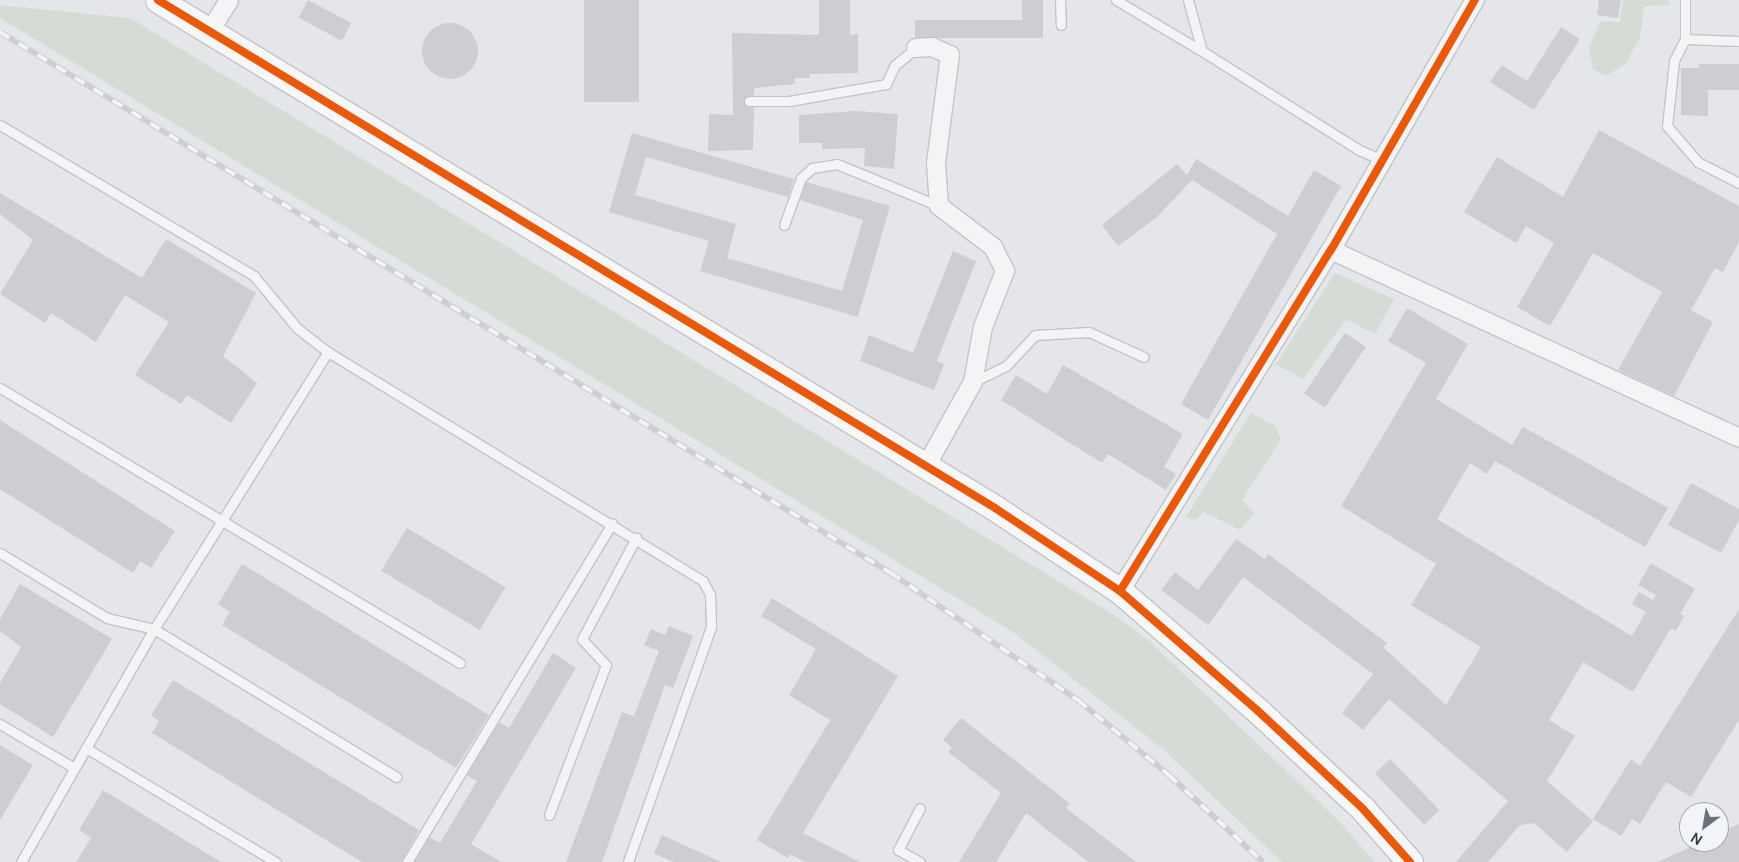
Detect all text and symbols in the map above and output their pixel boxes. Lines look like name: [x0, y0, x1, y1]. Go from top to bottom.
north arrow: [1679, 802, 1729, 852]
text: N: [1687, 829, 1706, 850]

